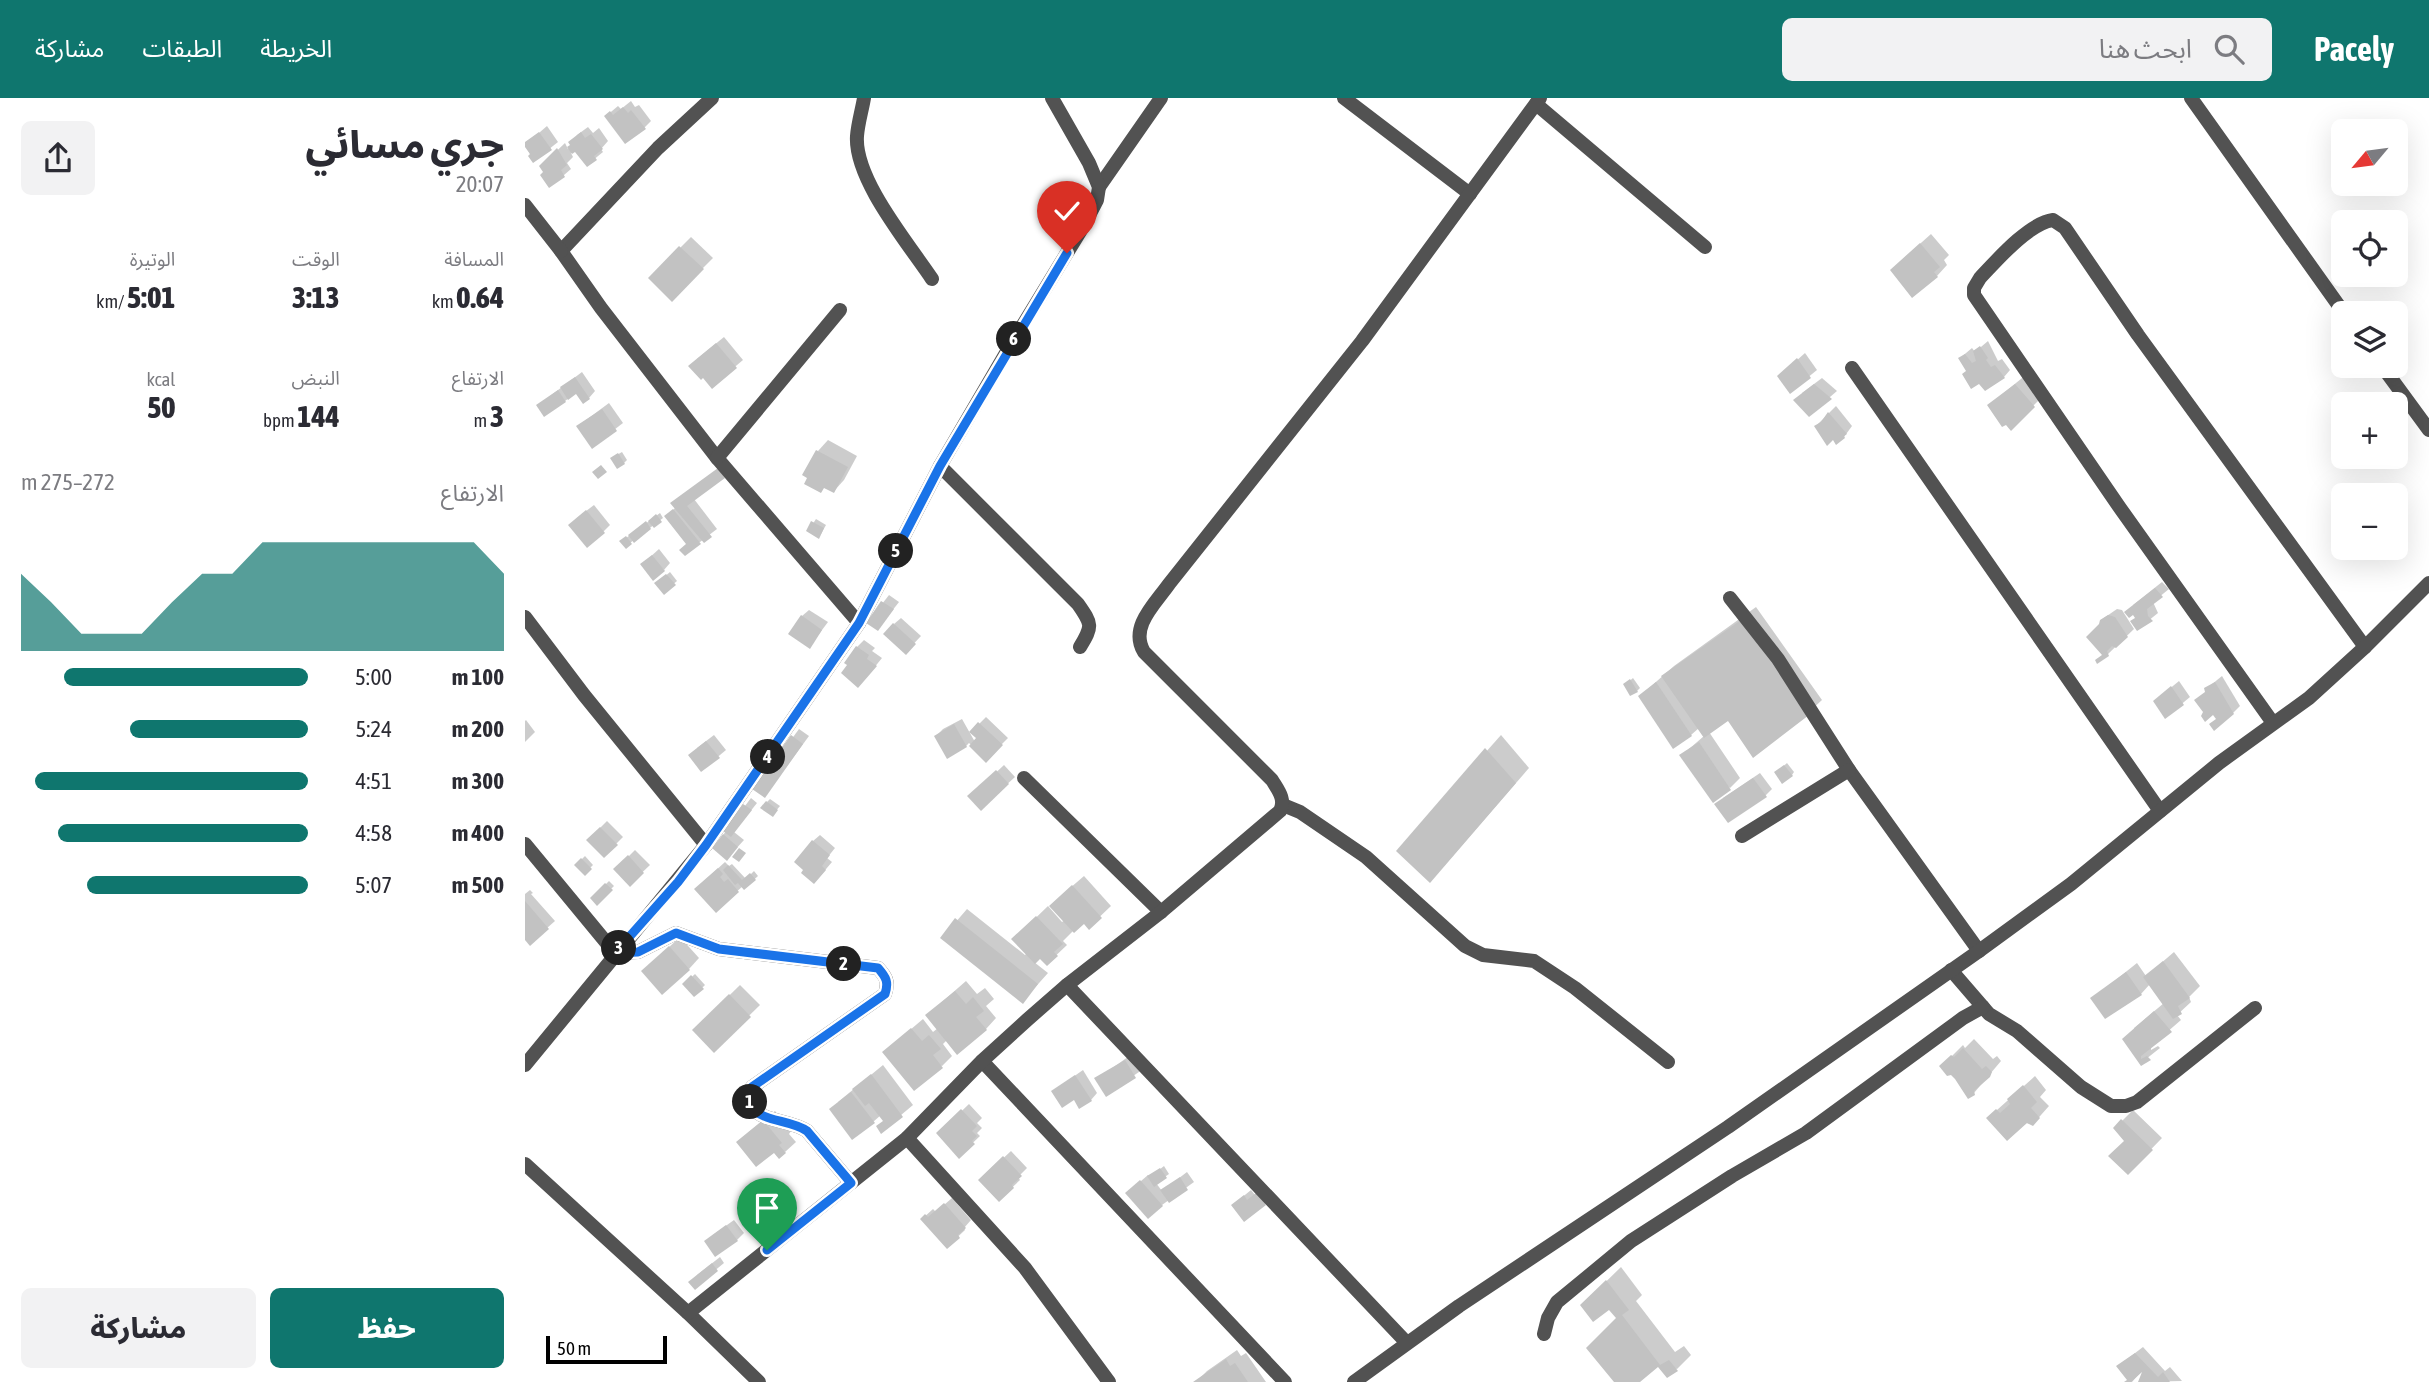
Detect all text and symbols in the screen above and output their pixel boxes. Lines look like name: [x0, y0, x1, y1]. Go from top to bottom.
search box: [1782, 18, 2272, 81]
icon: search: [2210, 30, 2248, 68]
text: Pacely: [2314, 30, 2394, 68]
text: ابحث هنا: [2099, 34, 2192, 64]
text: مشاركة: [35, 35, 104, 62]
text: الطبقات: [142, 35, 222, 62]
text: الخريطة: [260, 35, 332, 62]
north arrow: [2331, 119, 2408, 196]
map controls: [2331, 119, 2408, 560]
button: share: [21, 121, 95, 195]
text: جري مسائي: [306, 123, 504, 166]
text: 20:07: [456, 171, 504, 197]
pin: [1037, 181, 1097, 253]
icon: check: [1048, 192, 1086, 230]
button: locate: [2331, 210, 2408, 287]
text: الوتيرة: [130, 248, 175, 270]
text: الوقت: [292, 248, 340, 270]
text: المسافة: [444, 248, 504, 270]
text: 5:01: [127, 280, 175, 314]
text: 3:13: [292, 280, 340, 314]
text: 0.64: [456, 280, 504, 314]
text: /km: [96, 290, 127, 312]
text: km: [432, 290, 456, 312]
button: layers: [2331, 301, 2408, 378]
pin: 6: [997, 322, 1031, 356]
text: 6: [1009, 327, 1018, 349]
text: النبض: [291, 367, 340, 389]
text: الارتفاع: [452, 367, 504, 389]
text: kcal: [146, 368, 175, 390]
text: 50: [147, 390, 175, 424]
button: +: [2331, 392, 2408, 469]
text: 144: [297, 399, 340, 433]
text: 3: [490, 399, 504, 433]
text: bpm: [263, 409, 297, 431]
text: m: [474, 409, 490, 431]
text: 272–275 m: [21, 469, 115, 495]
text: الارتفاع: [441, 480, 504, 506]
button: −: [2331, 483, 2408, 560]
pin: 5: [879, 533, 913, 568]
text: 5: [891, 539, 900, 561]
text: 5:00: [355, 664, 392, 690]
text: 100 m: [452, 664, 504, 690]
text: 5:24: [355, 716, 392, 742]
text: 200 m: [452, 716, 504, 742]
pin: 4: [751, 740, 785, 774]
text: 4: [763, 745, 772, 767]
text: 4:51: [355, 768, 392, 794]
text: 300 m: [452, 768, 504, 794]
text: 4:58: [355, 820, 392, 846]
text: 400 m: [452, 820, 504, 846]
text: 5:07: [355, 872, 392, 898]
text: 500 m: [452, 872, 504, 898]
pin: 3: [601, 930, 637, 966]
text: 3: [614, 936, 623, 958]
pin: 2: [827, 946, 861, 982]
text: 2: [839, 952, 848, 974]
pin: 1: [733, 1084, 768, 1119]
text: 1: [745, 1090, 754, 1112]
pin: [737, 1178, 797, 1250]
icon: arrive: [748, 1189, 786, 1227]
button: مشاركة: [21, 1288, 256, 1368]
button: حفظ: [270, 1288, 504, 1368]
scale bar: [546, 1333, 667, 1365]
text: 50 m: [557, 1337, 591, 1359]

